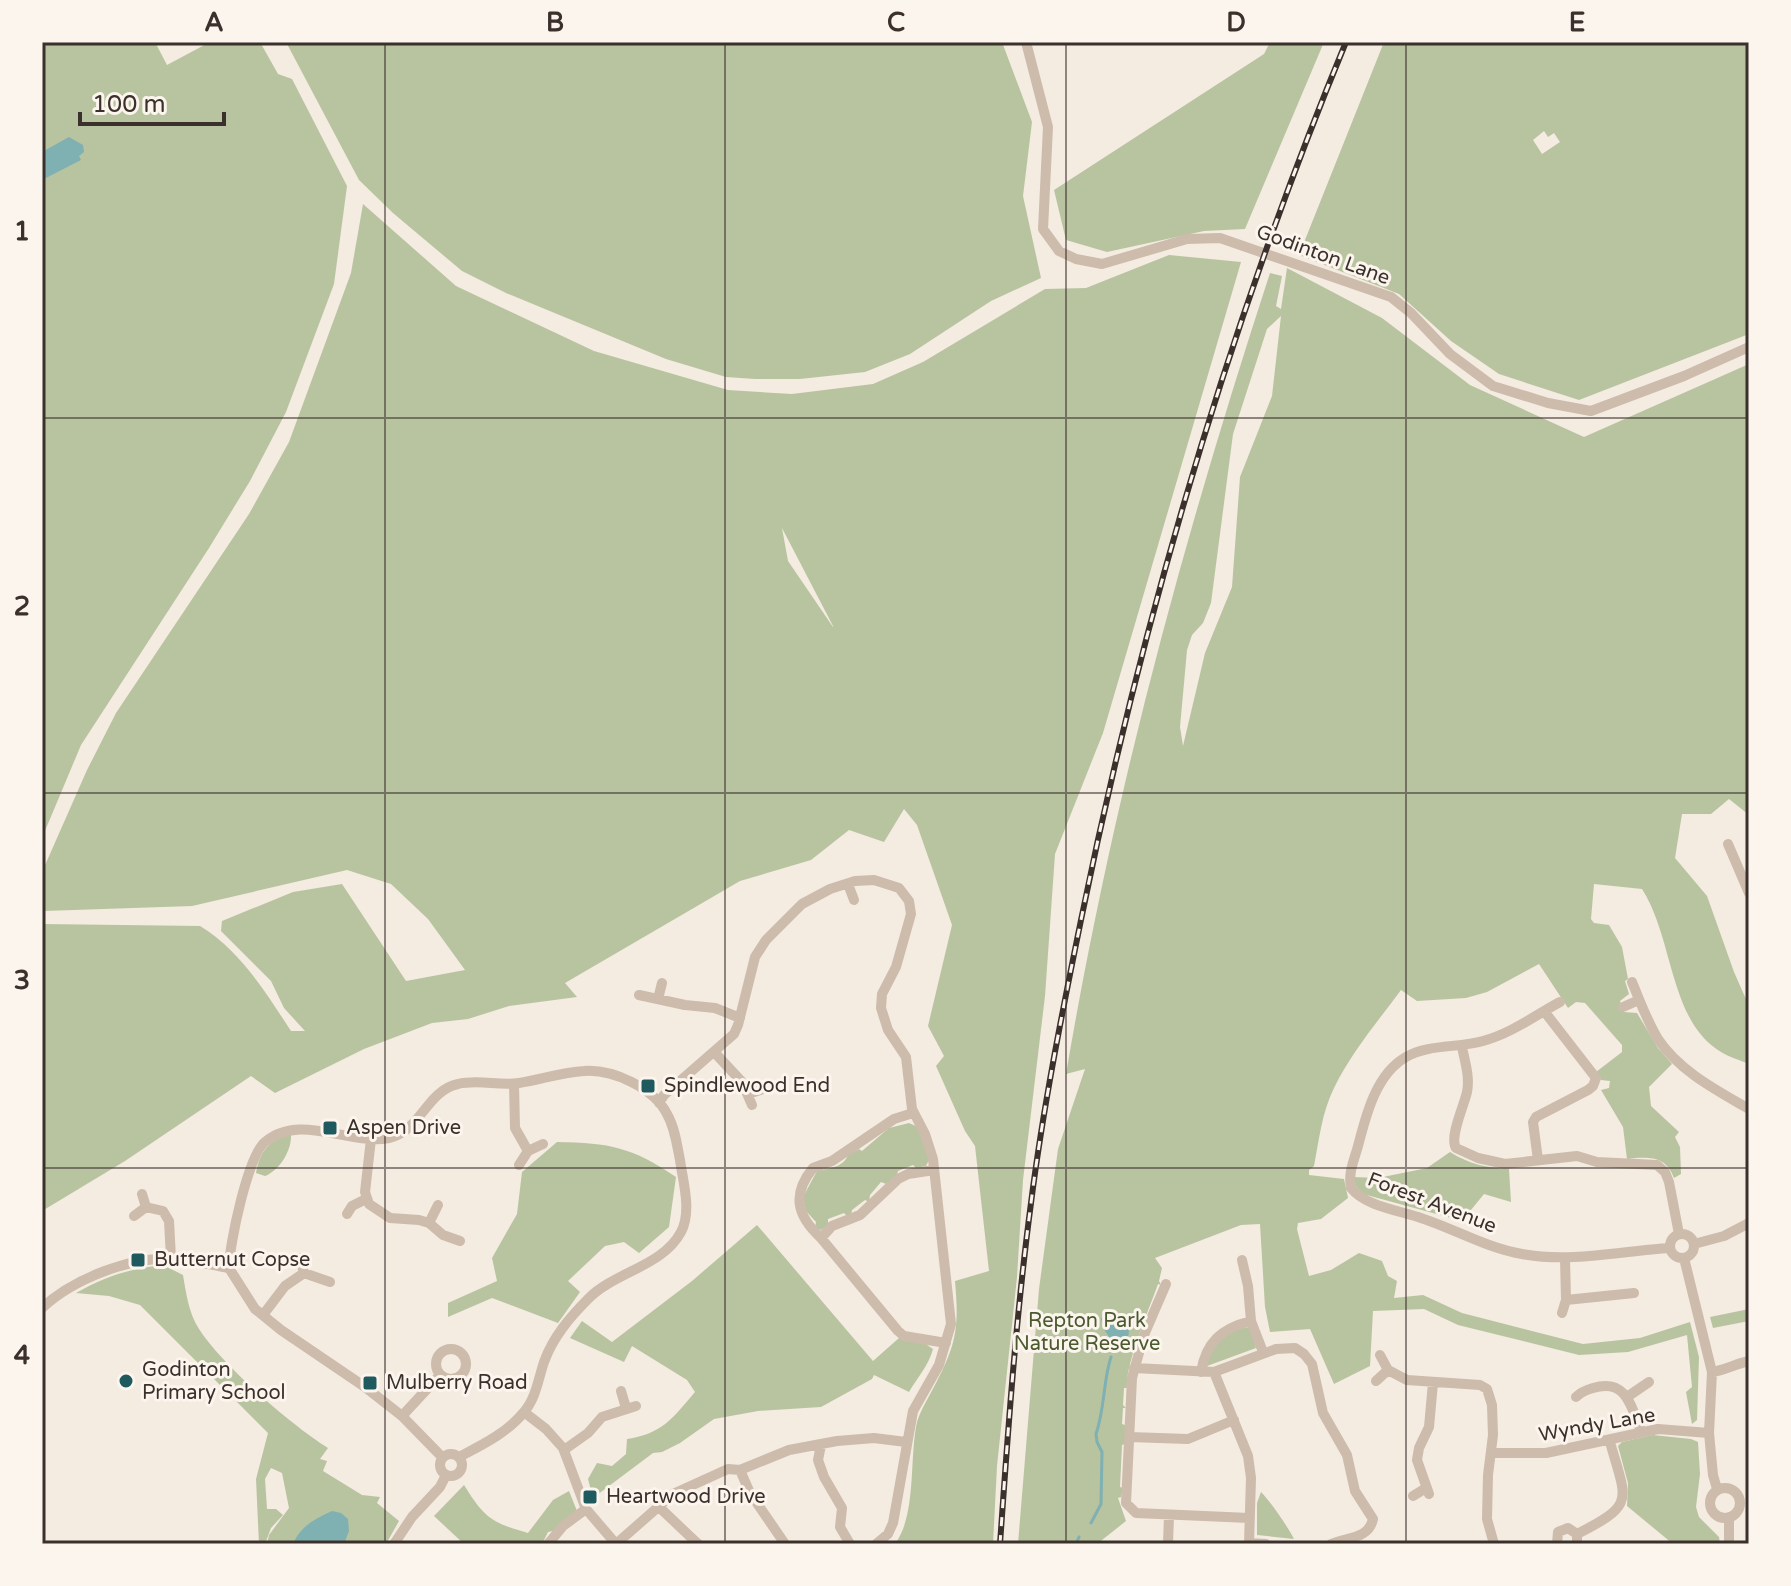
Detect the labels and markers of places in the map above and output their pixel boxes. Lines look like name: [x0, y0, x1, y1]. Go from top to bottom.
place label: Spindlewood End: [664, 1074, 830, 1098]
marker: Spindlewood End: [639, 1077, 657, 1095]
place label: Aspen Drive: [346, 1116, 461, 1140]
marker: Aspen Drive: [321, 1119, 339, 1137]
place label: Butternut Copse: [154, 1248, 310, 1272]
marker: Butternut Copse: [129, 1251, 147, 1269]
place label: Godinton Primary School: [142, 1358, 286, 1405]
place label: Mulberry Road: [386, 1371, 528, 1395]
marker: Godinton Primary School: [117, 1372, 135, 1390]
marker: Mulberry Road: [361, 1374, 379, 1392]
place label: Heartwood Drive: [606, 1485, 766, 1509]
marker: Heartwood Drive: [581, 1488, 599, 1506]

